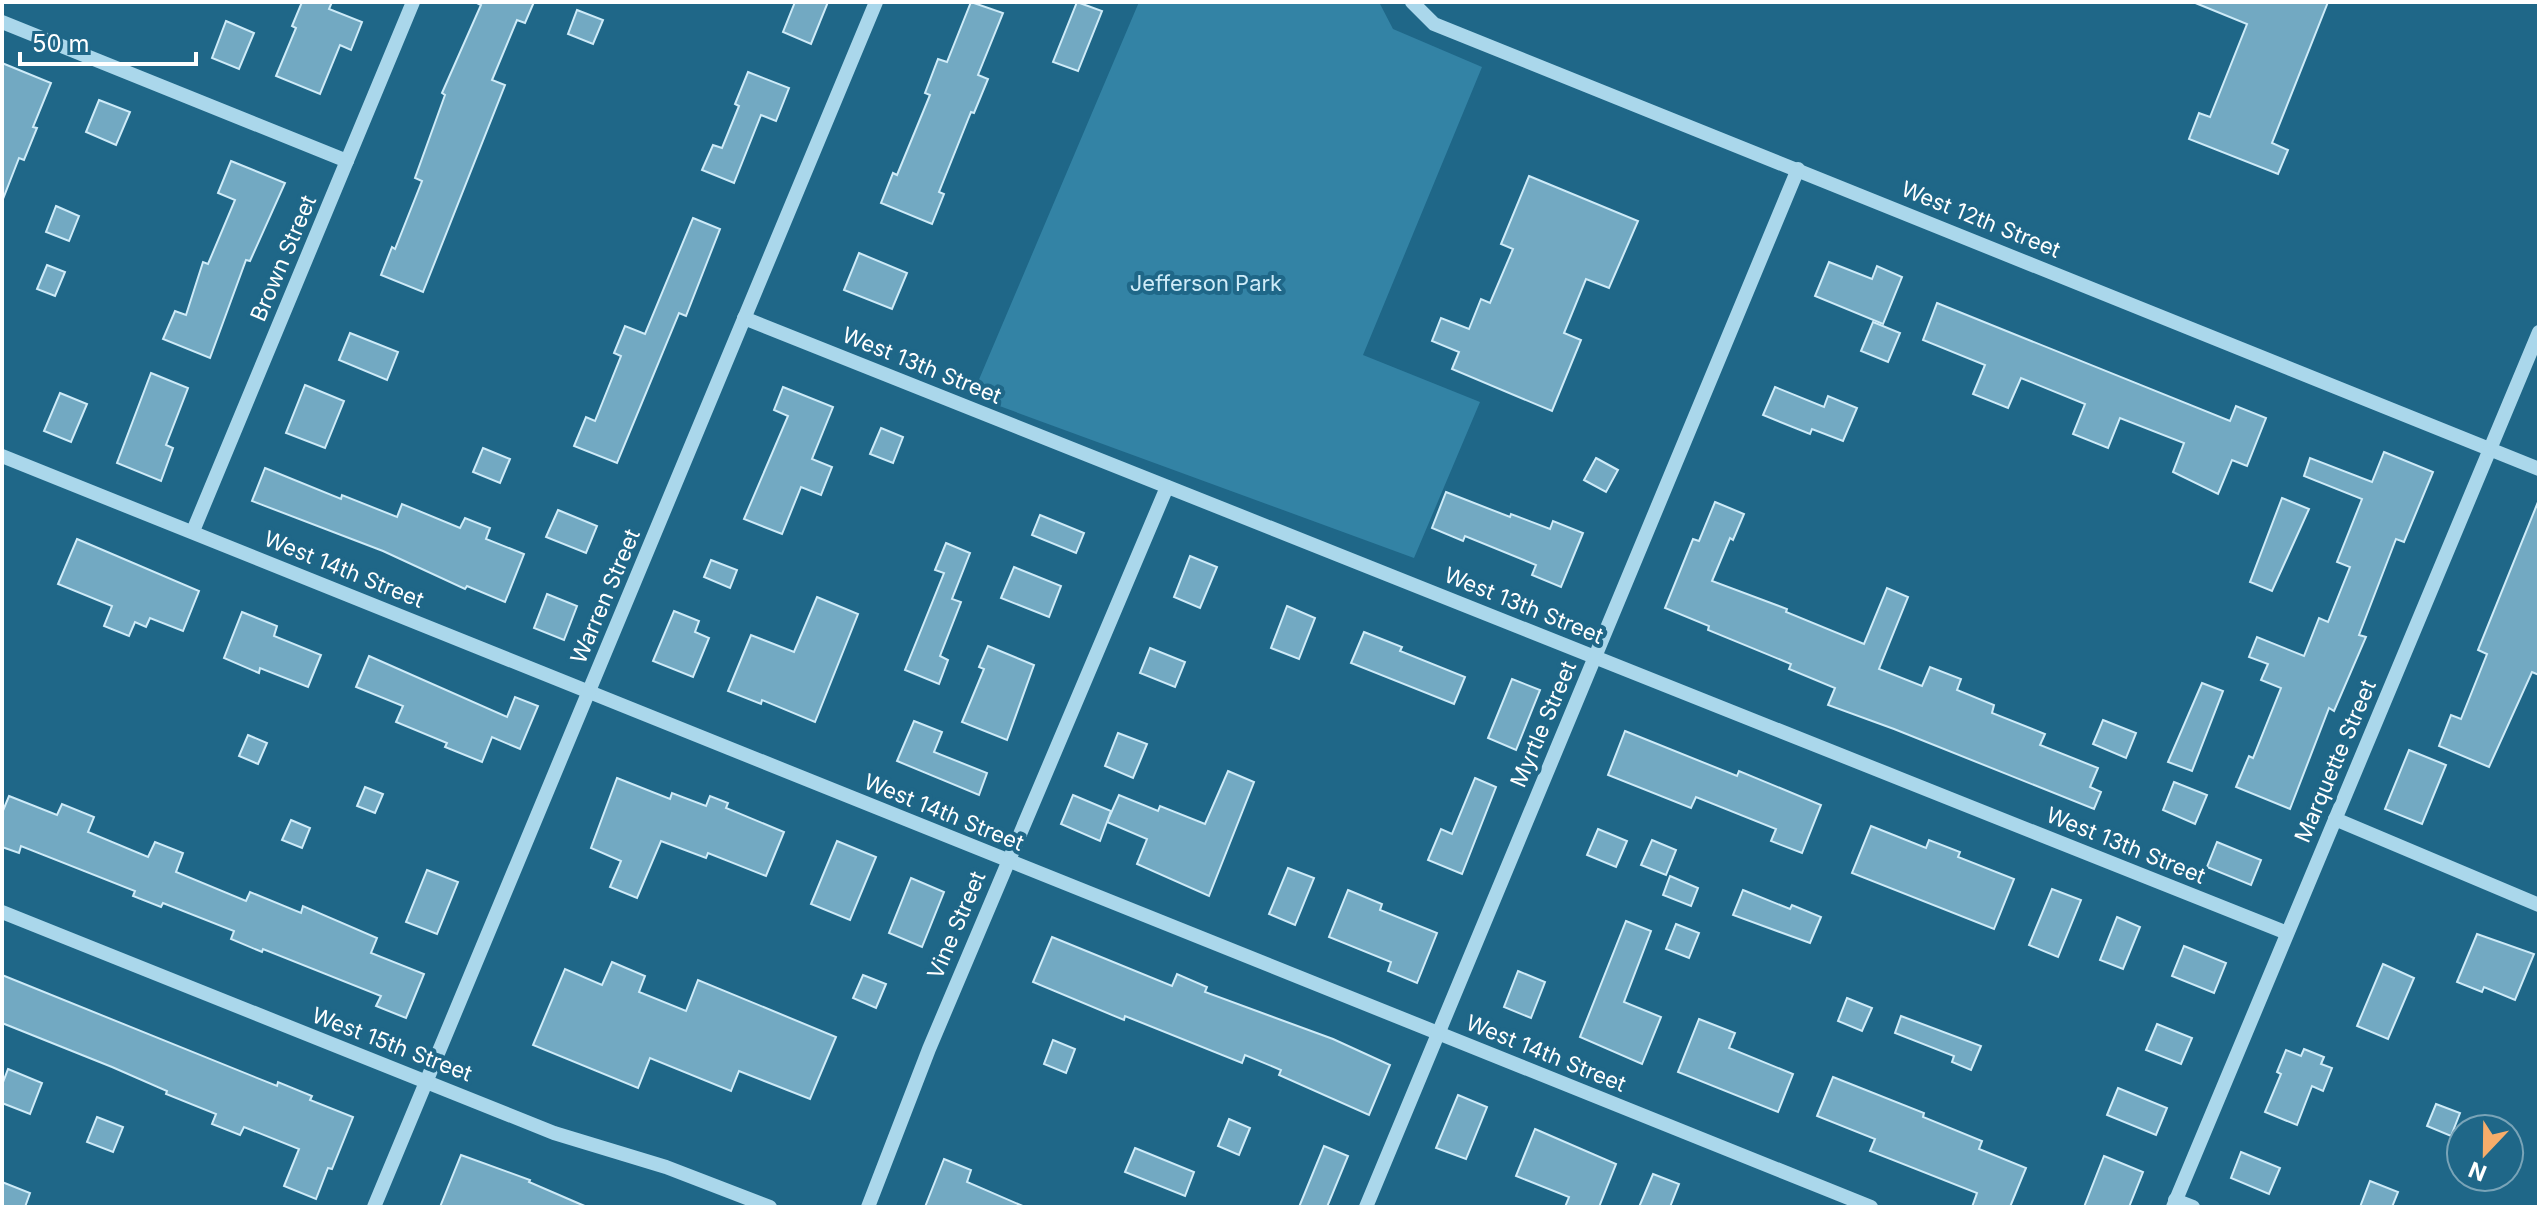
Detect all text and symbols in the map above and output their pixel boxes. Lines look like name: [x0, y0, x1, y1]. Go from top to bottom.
scale bar: [20, 16, 196, 66]
text: 50 m: [32, 29, 90, 58]
street label: West 12th Street: [1898, 175, 2064, 263]
street label: Brown Street: [245, 191, 321, 325]
park label: Jefferson Park: [1130, 270, 1282, 296]
street label: West 13th Street: [839, 321, 1005, 409]
street label: West 14th Street: [260, 525, 428, 613]
street label: Warren Street: [565, 525, 645, 667]
street label: West 13th Street: [1441, 561, 1607, 649]
street label: Myrtle Street: [1505, 657, 1581, 791]
street label: Marquette Street: [2289, 676, 2381, 846]
street label: West 14th Street: [860, 768, 1028, 856]
street label: West 13th Street: [2043, 801, 2209, 889]
street label: Vine Street: [922, 867, 990, 983]
street label: West 15th Street: [308, 1002, 476, 1086]
street label: West 14th Street: [1462, 1009, 1630, 1097]
north arrow: [2445, 1113, 2525, 1193]
text: N: [2465, 1156, 2490, 1187]

